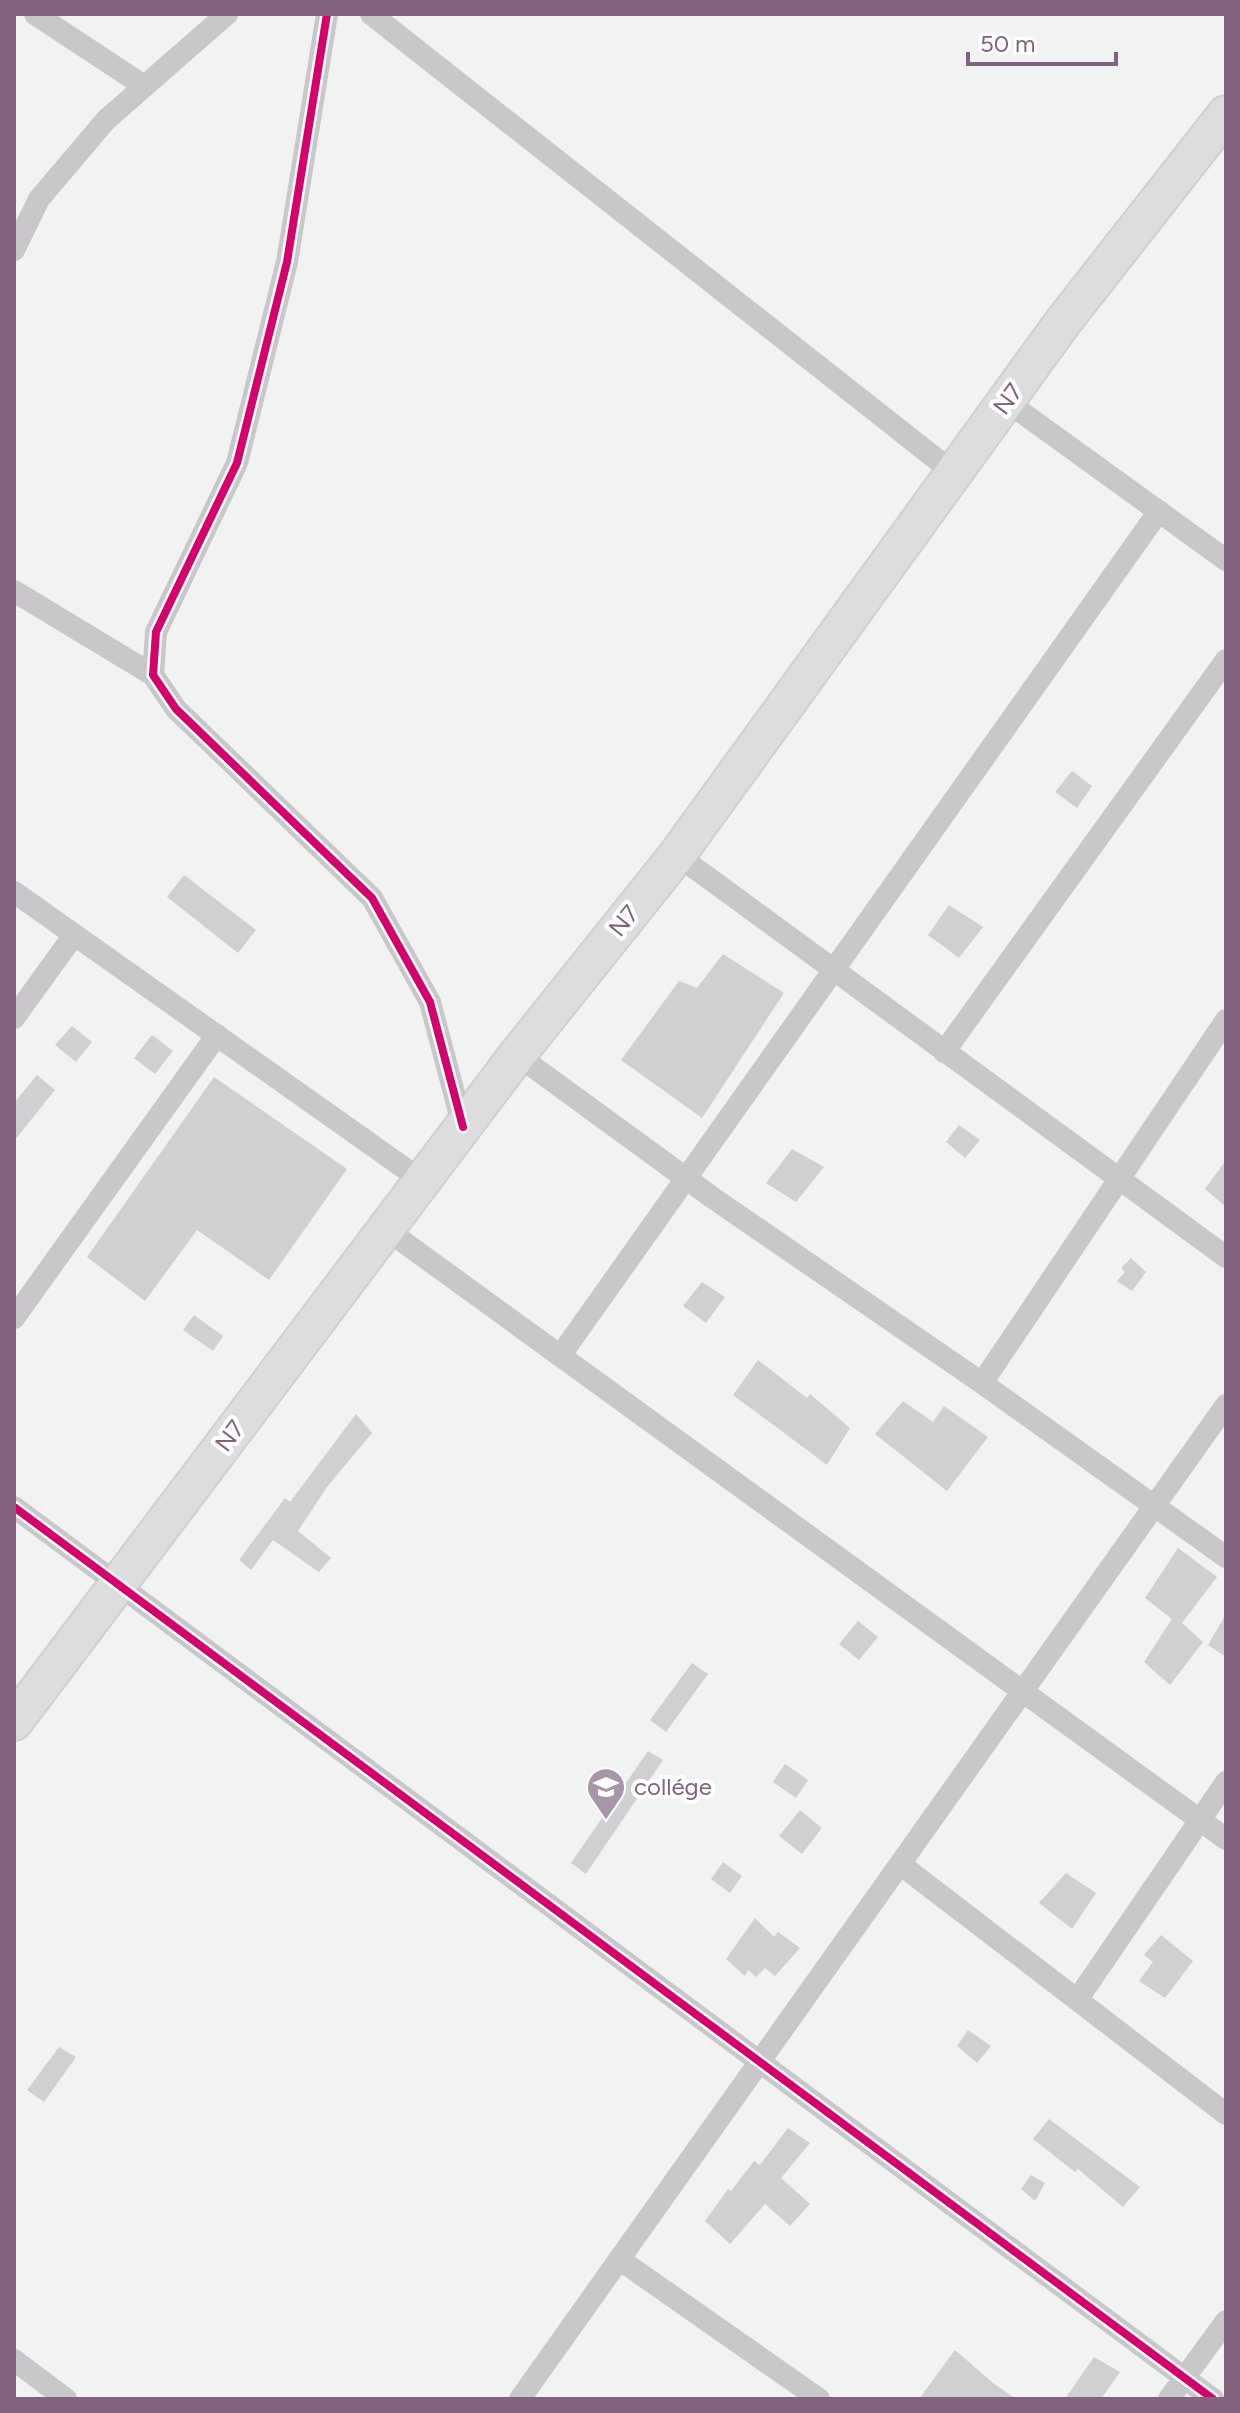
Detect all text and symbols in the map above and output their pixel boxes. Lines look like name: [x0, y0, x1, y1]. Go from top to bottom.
scale bar: [968, 16, 1116, 66]
text: 50 m: [980, 29, 1036, 58]
street label: N7: [987, 377, 1029, 420]
street label: N7: [602, 899, 645, 942]
street label: N7: [209, 1414, 251, 1457]
school or university icon: collége: [585, 1766, 627, 1821]
place label: collége: [634, 1772, 712, 1801]

